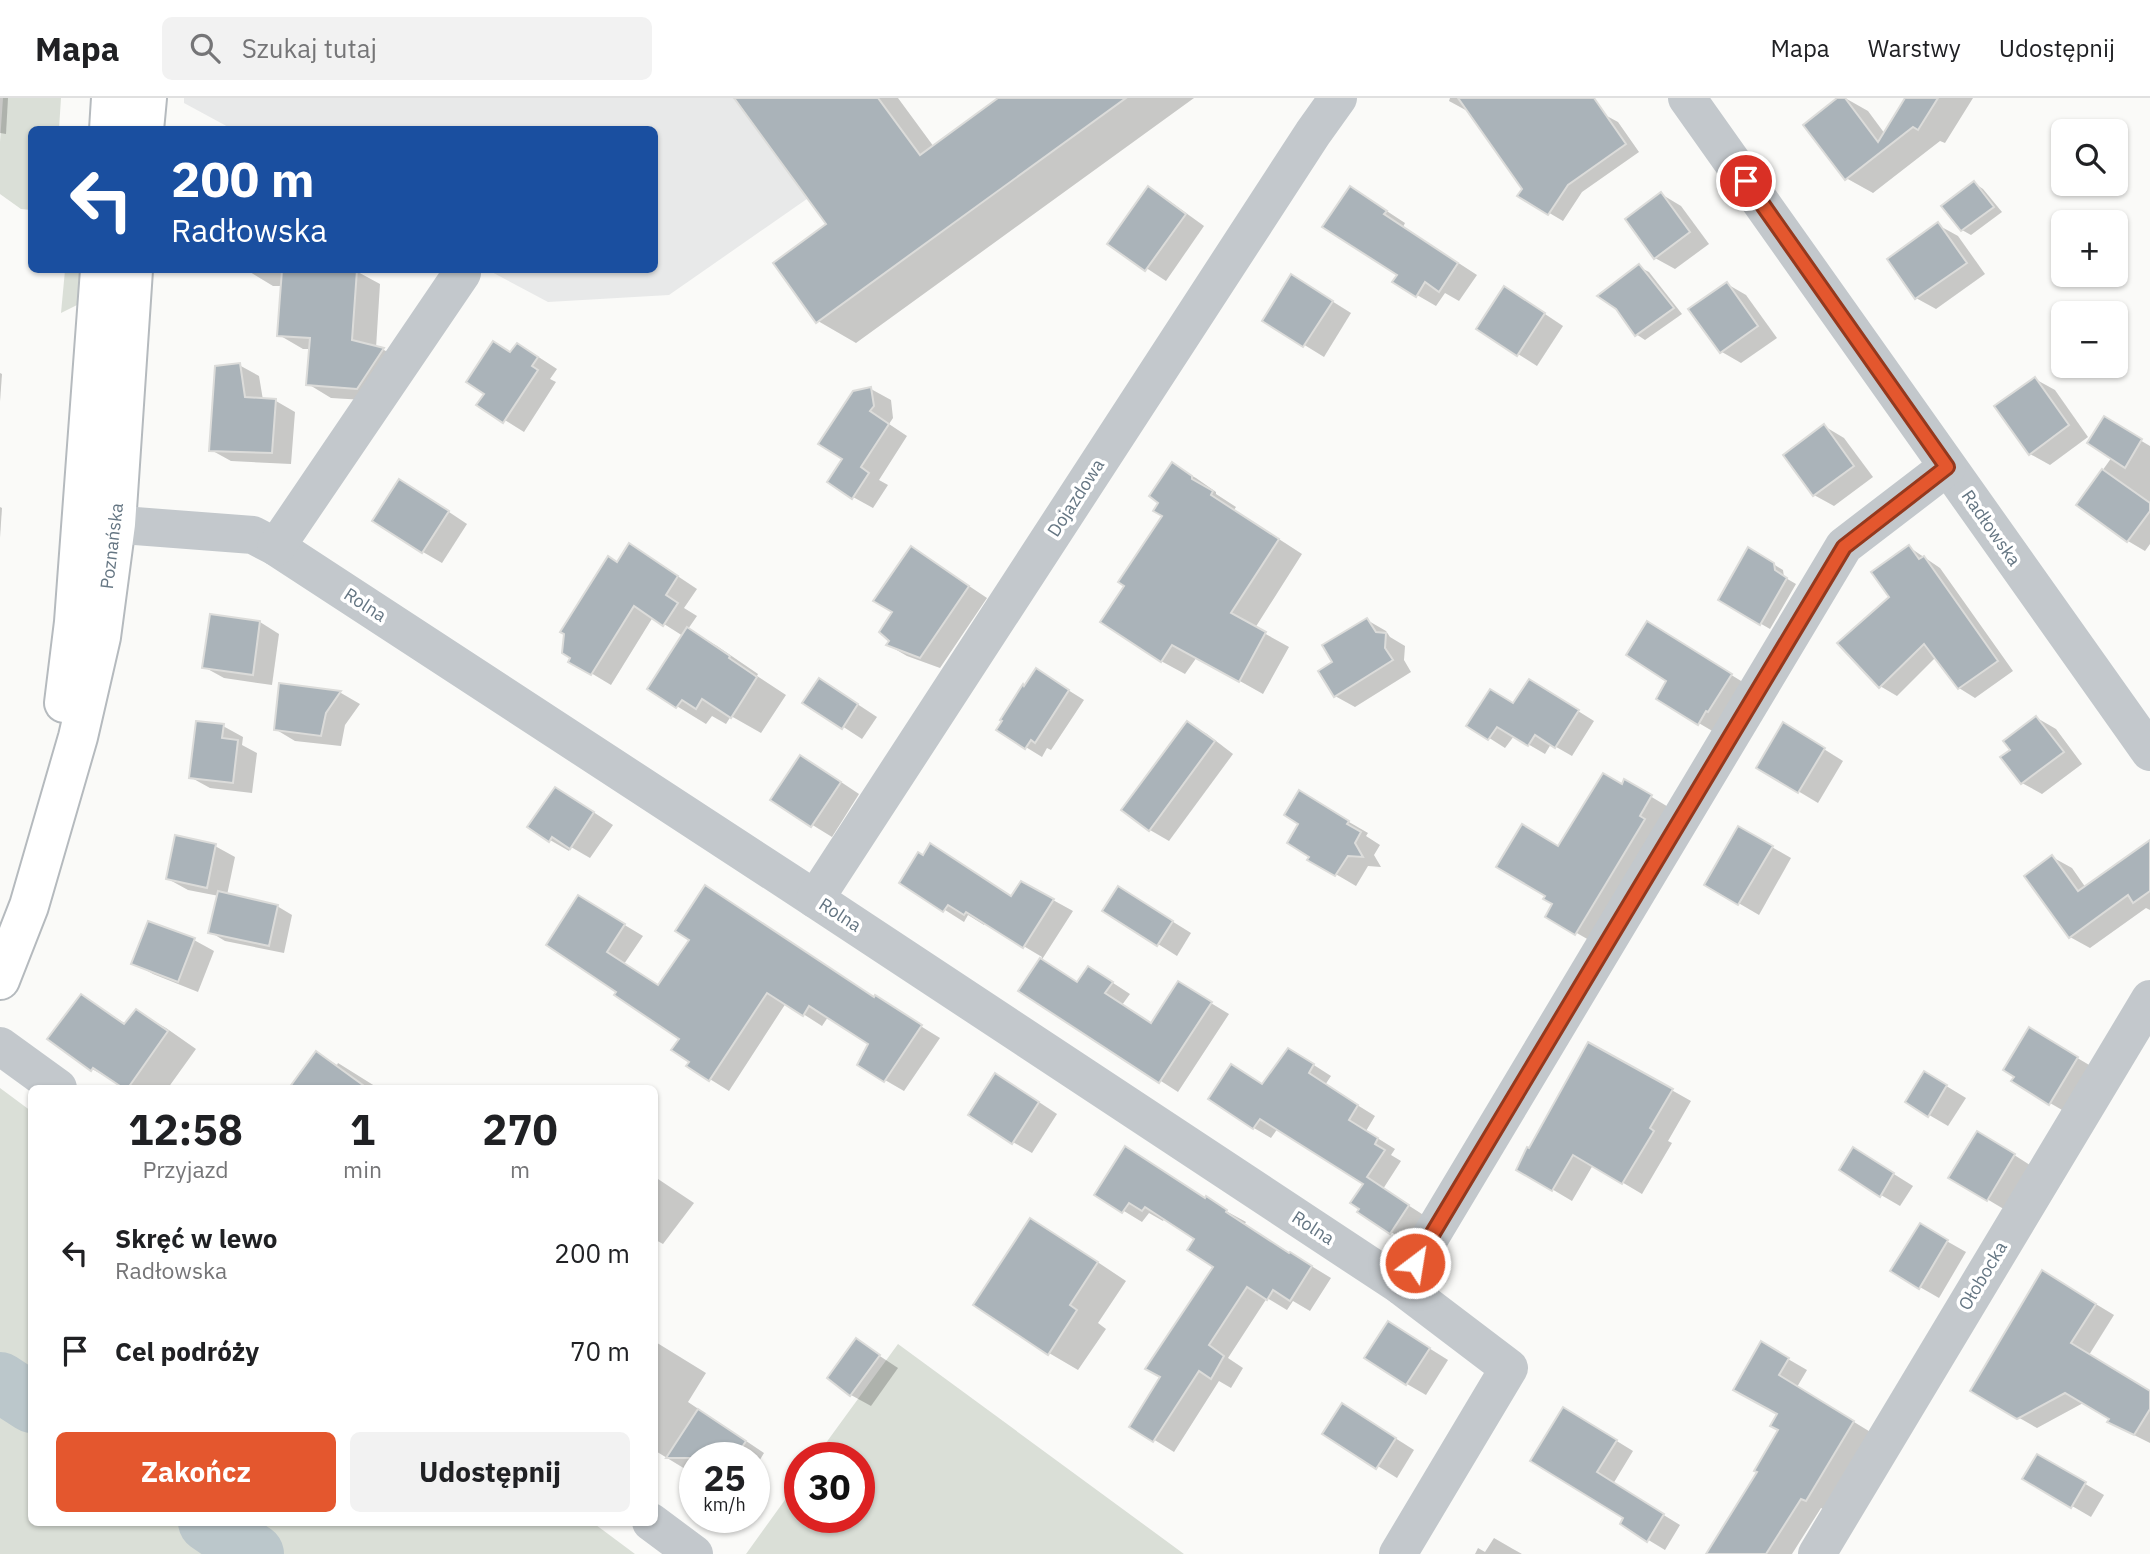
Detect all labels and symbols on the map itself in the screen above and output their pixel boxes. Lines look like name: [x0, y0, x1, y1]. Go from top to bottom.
pin: [1716, 151, 1776, 211]
street label: Dojazdowa: [1042, 454, 1109, 541]
street label: Radłowska: [1957, 485, 2026, 571]
street label: Poznańska: [95, 501, 128, 590]
street label: Rolna: [340, 582, 391, 627]
street label: Rolna: [815, 892, 866, 937]
street label: Rolna: [1288, 1205, 1339, 1250]
position arrow: [1378, 1226, 1452, 1300]
street label: Ołobocka: [1953, 1237, 2012, 1314]
speed limit sign: 30: [784, 1442, 875, 1533]

